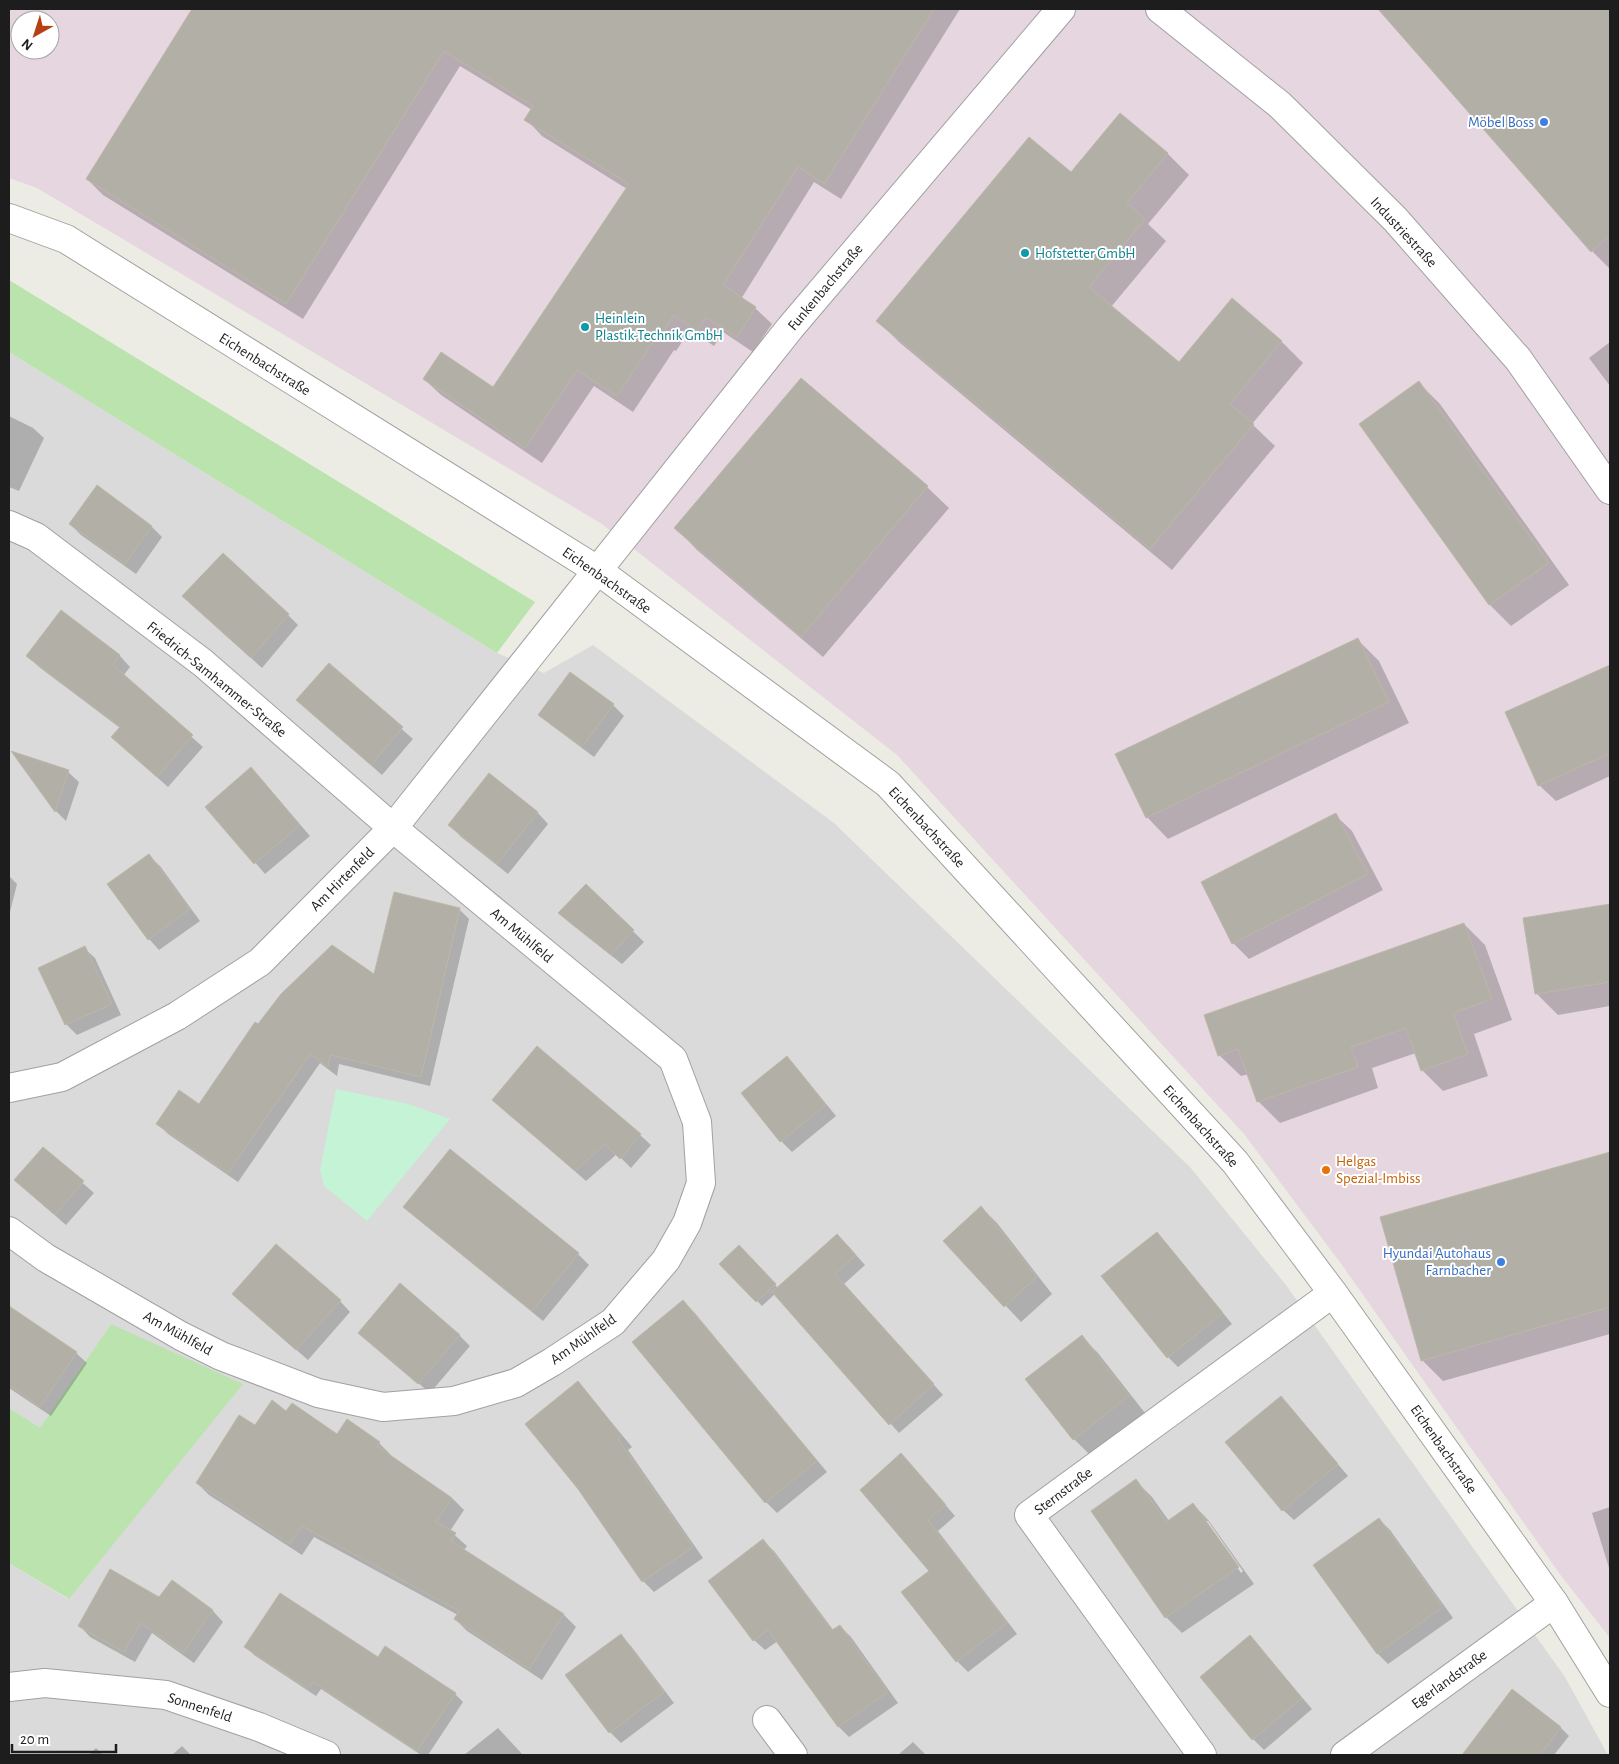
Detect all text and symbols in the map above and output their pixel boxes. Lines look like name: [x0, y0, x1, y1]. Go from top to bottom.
north arrow: [10, 10, 60, 60]
text: N: [19, 36, 36, 53]
place label: Möbel Boss: [1468, 115, 1534, 130]
marker: Möbel Boss: [1538, 116, 1550, 128]
street label: Industriestraße: [1367, 194, 1440, 270]
street label: Funkenbachstraße: [785, 241, 866, 333]
place label: Hofstetter GmbH: [1035, 246, 1136, 261]
marker: Hofstetter GmbH: [1019, 247, 1031, 259]
place label: Heinlein Plastik-Technik GmbH: [595, 311, 723, 343]
marker: Heinlein Plastik-Technik GmbH: [579, 321, 591, 333]
street label: Eichenbachstraße: [216, 330, 313, 399]
street label: Eichenbachstraße: [560, 544, 654, 617]
street label: Friedrich-Samhammer-Straße: [144, 619, 289, 740]
street label: Eichenbachstraße: [886, 784, 968, 871]
street label: Am Hirtenfeld: [308, 844, 377, 914]
street label: Am Mühlfeld: [488, 905, 556, 966]
street label: Eichenbachstraße: [1160, 1082, 1241, 1170]
place label: Helgas Spezial-Imbiss: [1336, 1154, 1421, 1186]
marker: Helgas Spezial-Imbiss: [1320, 1164, 1332, 1176]
place label: Hyundai Autohaus Farnbacher: [1383, 1246, 1491, 1278]
marker: Hyundai Autohaus Farnbacher: [1495, 1256, 1507, 1268]
street label: Am Mühlfeld: [141, 1308, 215, 1359]
street label: Am Mühlfeld: [548, 1311, 619, 1367]
street label: Eichenbachstraße: [1407, 1402, 1480, 1496]
street label: Sternstraße: [1031, 1465, 1095, 1518]
street label: Egerlandstraße: [1409, 1647, 1490, 1712]
street label: Sonnenfeld: [166, 1690, 234, 1725]
scale bar: [12, 1722, 116, 1754]
text: 20 m: [20, 1732, 49, 1747]

